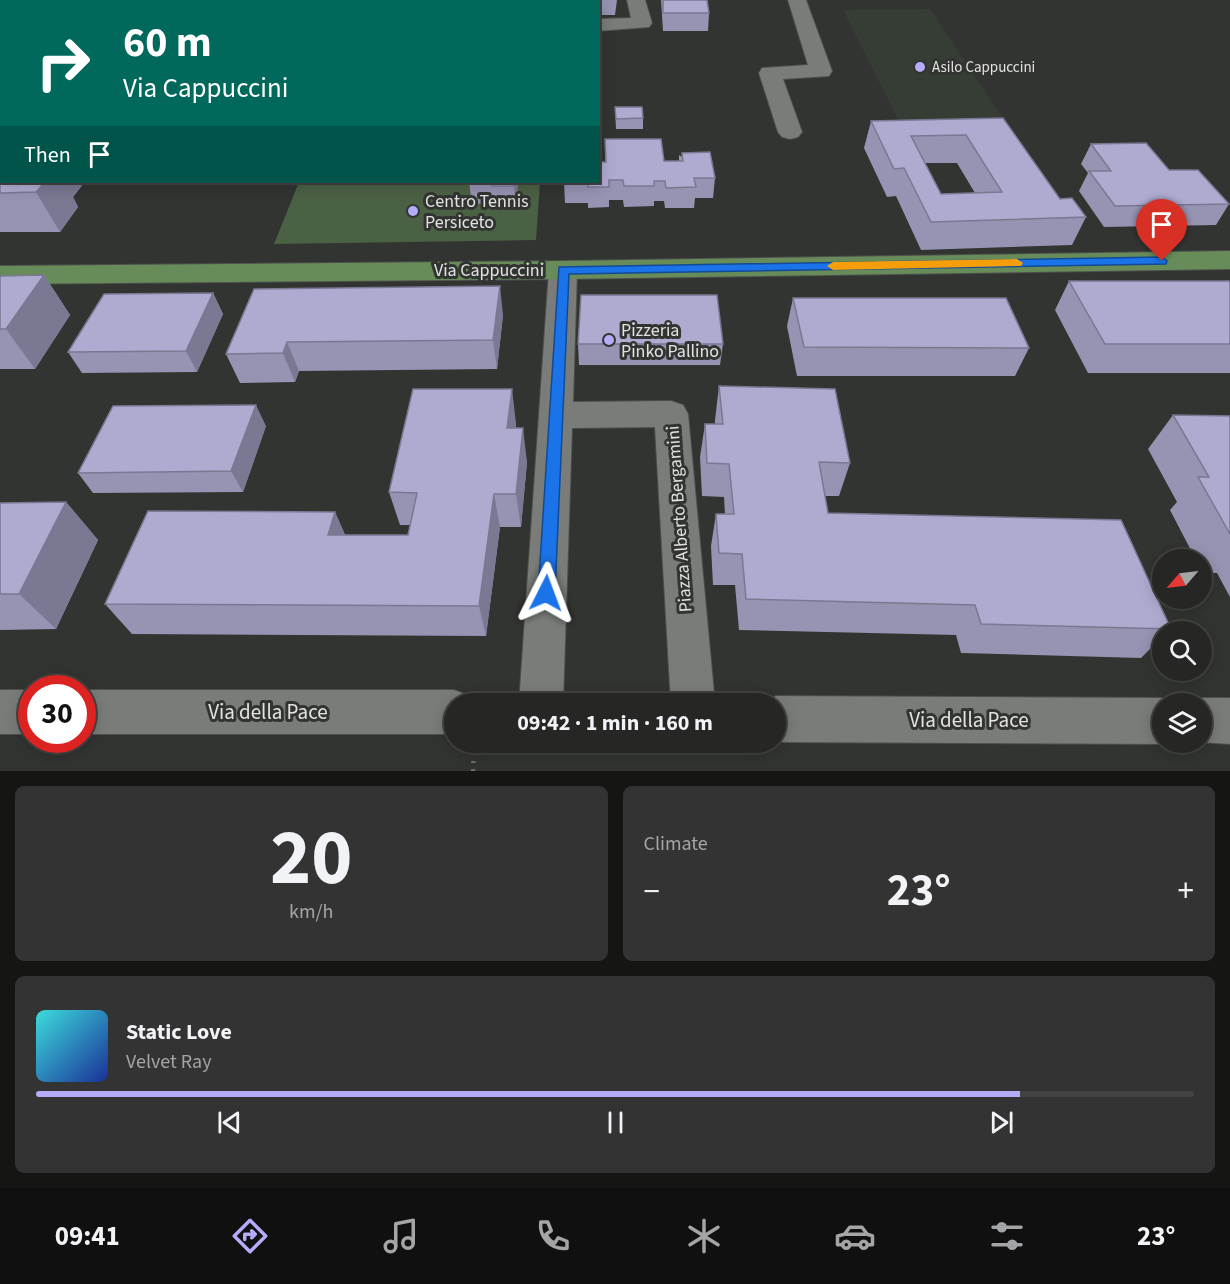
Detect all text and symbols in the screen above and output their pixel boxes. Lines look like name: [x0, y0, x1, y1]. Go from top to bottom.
text: 60 m: [123, 13, 212, 73]
icon: right: [24, 24, 102, 102]
place label: Asilo Cappuccini: [932, 57, 1035, 78]
marker: Asilo Cappuccini: [913, 60, 927, 74]
text: Via Cappuccini: [123, 69, 288, 108]
icon: arrive: [83, 138, 116, 171]
text: Then: [24, 139, 71, 171]
place label: Centro Tennis Persiceto: [425, 189, 529, 235]
pin: [1136, 199, 1187, 261]
marker: Centro Tennis Persiceto: [406, 204, 420, 218]
icon: arrive: [1145, 208, 1178, 241]
street label: Via Cappuccini: [434, 258, 544, 283]
place label: Pizzeria Pinko Pallino: [621, 318, 719, 364]
marker: Pizzeria Pinko Pallino: [602, 333, 616, 347]
street label: Piazza Alberto Bergamini: [661, 425, 698, 613]
north arrow: [1152, 549, 1212, 609]
map controls: [1152, 549, 1212, 753]
position arrow: [514, 561, 578, 625]
button: search: [1152, 621, 1212, 681]
speed limit sign: 30: [18, 675, 96, 753]
button: layers: [1152, 693, 1212, 753]
street label: Via della Pace: [208, 697, 328, 727]
street label: Via della Pace: [909, 705, 1029, 735]
text: 09:42 · 1 min · 160 m: [517, 707, 713, 739]
text: 20: [270, 803, 352, 914]
text: Climate: [644, 830, 708, 858]
text: 23°: [887, 859, 951, 923]
text: −: [644, 868, 660, 915]
text: +: [1178, 868, 1194, 915]
text: km/h: [289, 898, 333, 926]
text: Static Love: [126, 1016, 232, 1048]
text: Velvet Ray: [126, 1048, 212, 1076]
icon: previous: [213, 1106, 246, 1139]
icon: pause: [599, 1106, 632, 1139]
icon: next: [985, 1106, 1018, 1139]
icon: directions: [229, 1215, 271, 1257]
icon: music: [380, 1215, 422, 1257]
icon: phone: [532, 1215, 574, 1257]
icon: climate: [683, 1215, 725, 1257]
icon: car: [834, 1215, 876, 1257]
icon: filters: [986, 1215, 1028, 1257]
text: 09:41: [55, 1217, 120, 1256]
text: 23°: [1137, 1217, 1175, 1256]

